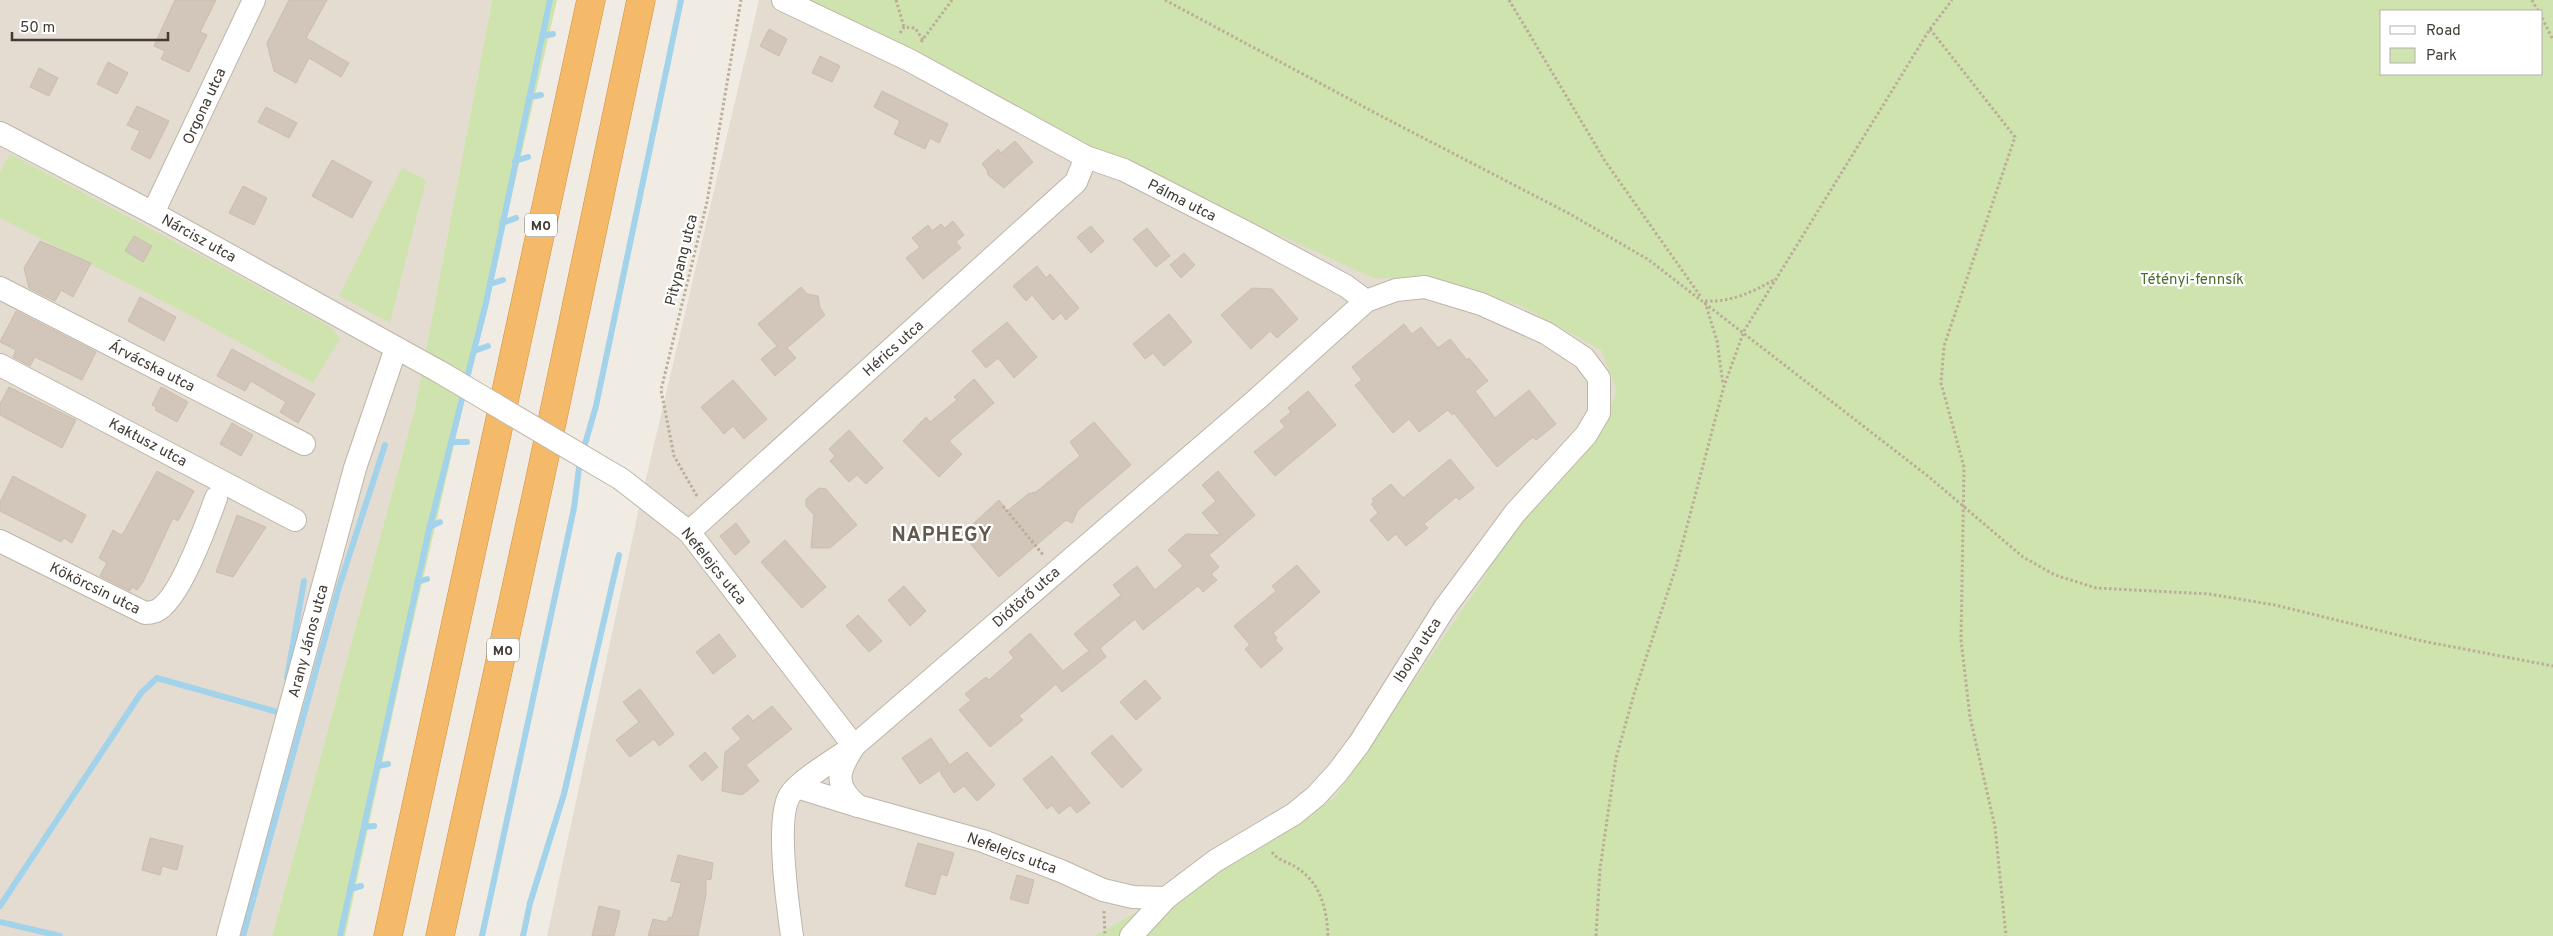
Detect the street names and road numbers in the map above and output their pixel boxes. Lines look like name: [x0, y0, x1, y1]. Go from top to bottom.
street label: Orgona utca: [179, 65, 231, 148]
street label: Pálma utca: [1144, 176, 1219, 227]
street label: Nárcisz utca: [158, 211, 239, 268]
street label: Pitypang utca: [662, 213, 703, 308]
road number: M0: [525, 214, 557, 236]
street label: Hérics utca: [860, 317, 928, 381]
street label: Árvácska utca: [105, 337, 198, 397]
street label: Kaktusz utca: [105, 415, 190, 472]
street label: Nefelejcs utca: [676, 524, 750, 609]
street label: Kökörcsin utca: [46, 559, 143, 620]
street label: Diótörő utca: [989, 564, 1065, 633]
street label: Arany János utca: [285, 583, 334, 700]
street label: Ibolya utca: [1390, 615, 1446, 687]
road number: M0: [487, 638, 519, 662]
street label: Nefelejcs utca: [964, 829, 1059, 879]

